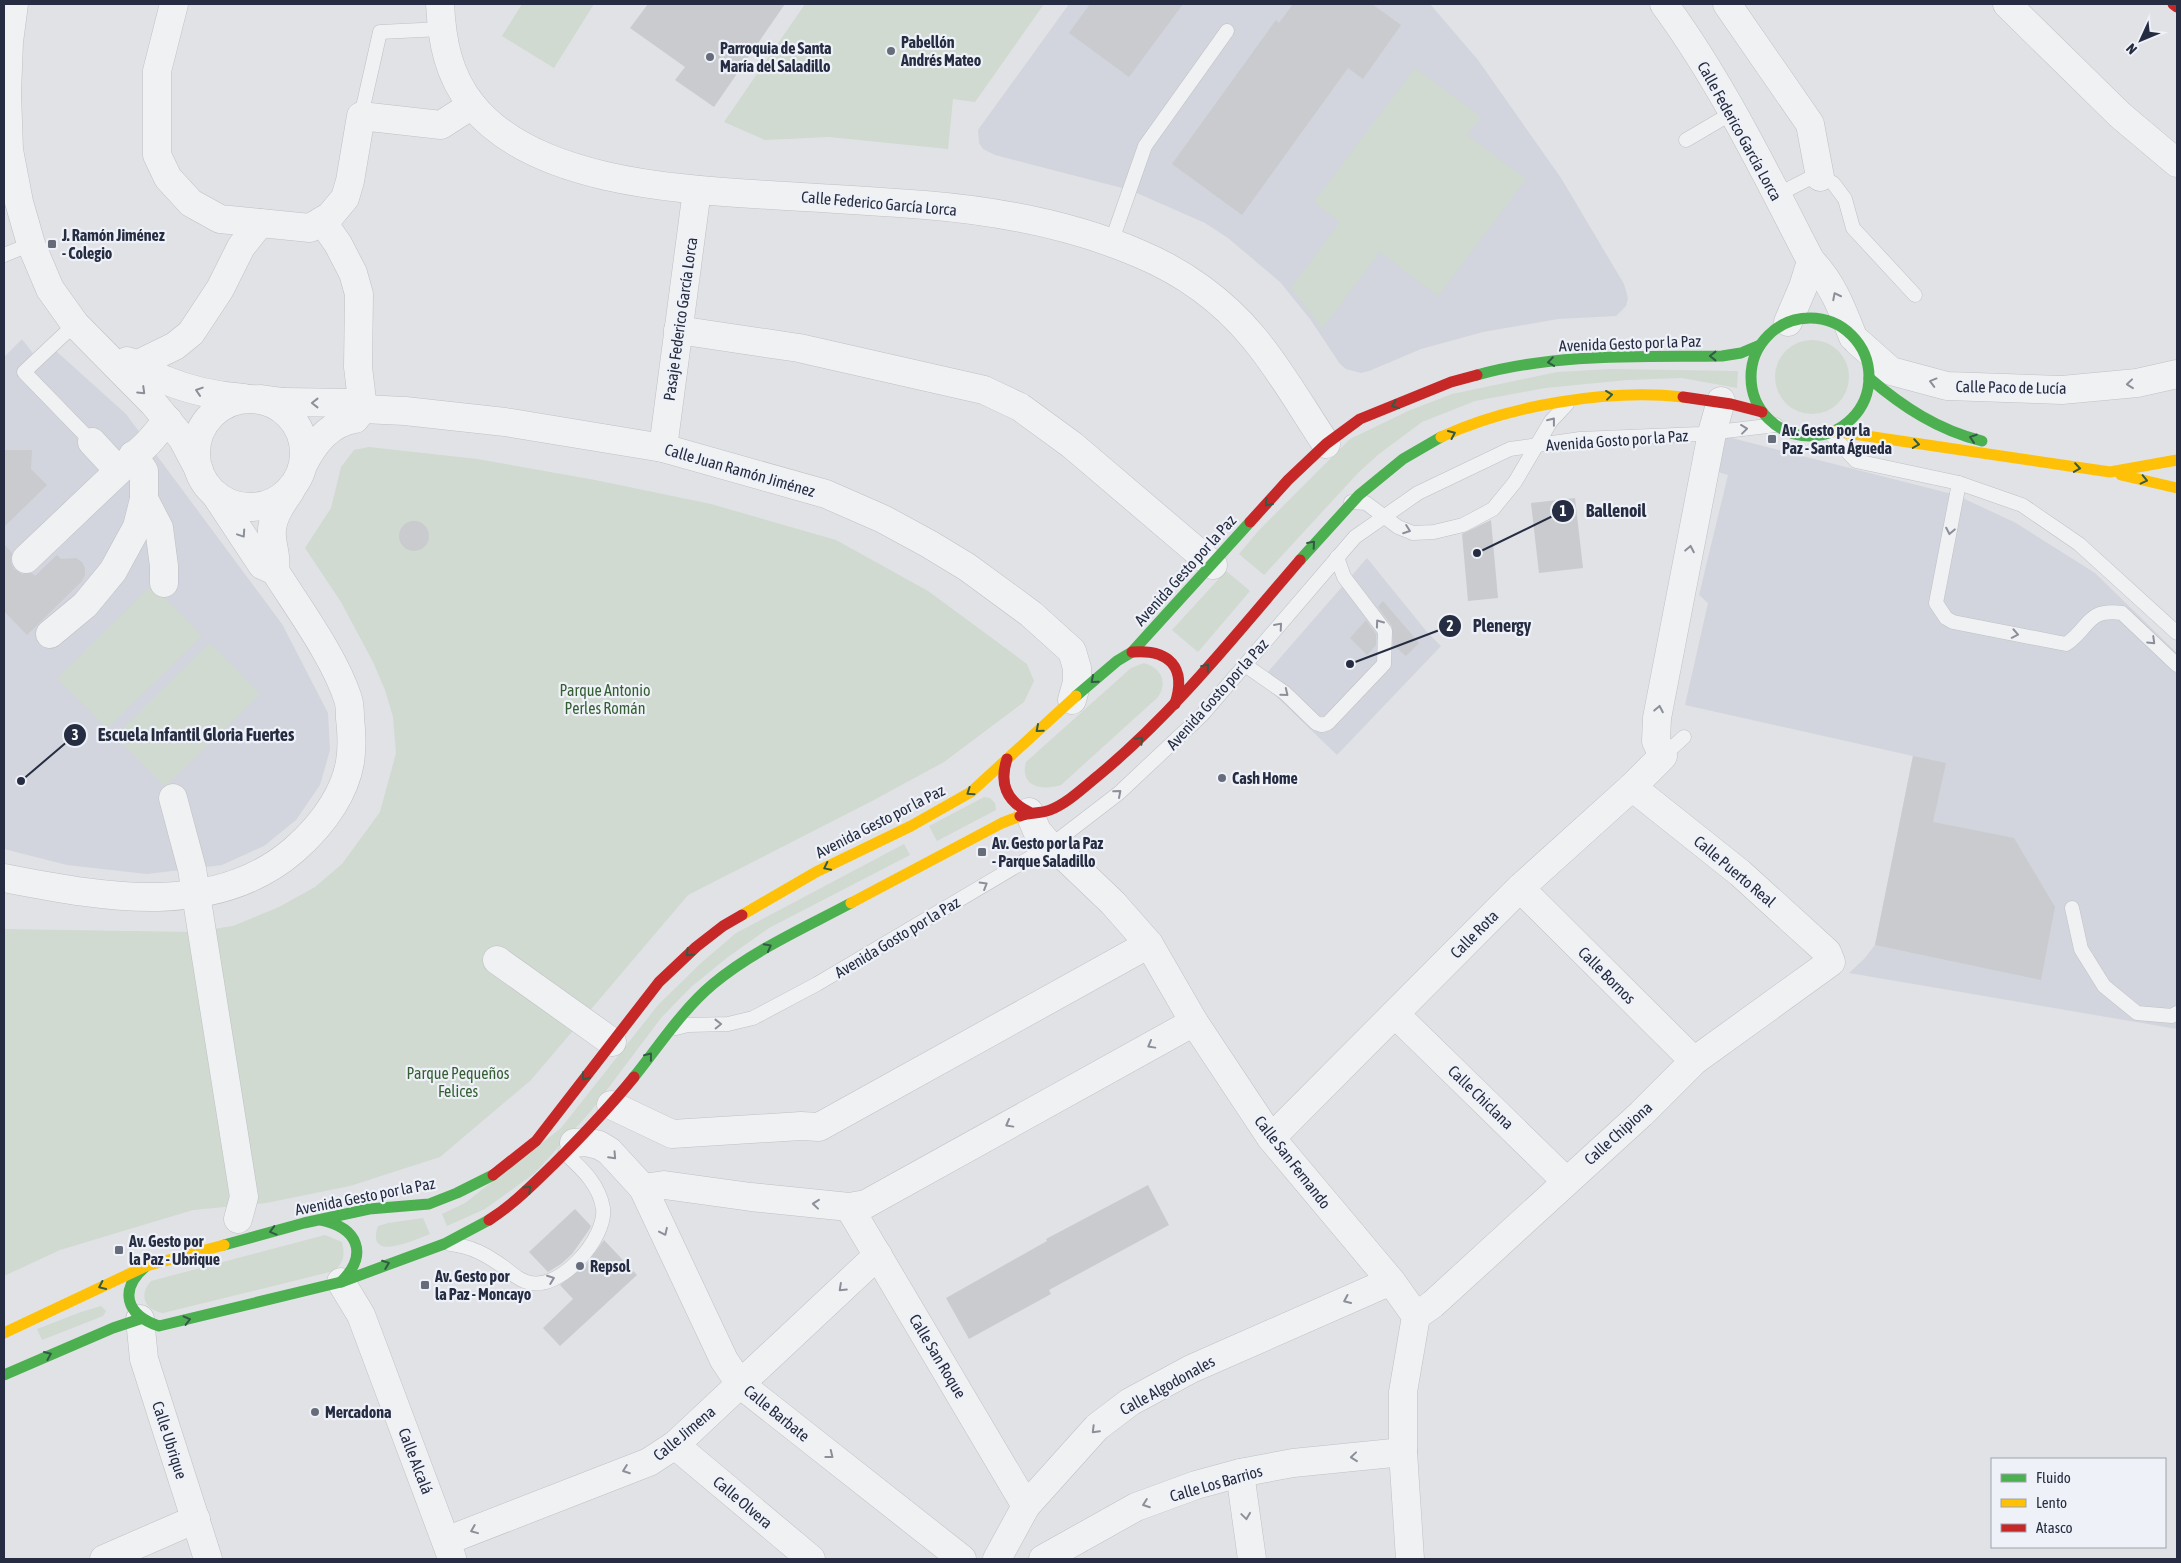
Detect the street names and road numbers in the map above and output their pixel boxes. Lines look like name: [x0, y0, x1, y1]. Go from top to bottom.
street label: Calle Federico García Lorca: [1694, 58, 1786, 204]
street label: Calle Federico García Lorca: [800, 187, 958, 219]
street label: Pasaje Federico García Lorca: [660, 236, 701, 402]
street label: Avenida Gesto por la Paz: [1559, 332, 1702, 355]
street label: Calle Paco de Lucía: [1955, 377, 2067, 397]
street label: Avenida Gosto por la Paz: [1545, 426, 1689, 455]
street label: Calle Juan Ramón Jiménez: [663, 440, 817, 500]
street label: Avenida Gesto por la Paz: [1131, 511, 1240, 630]
street label: Avenida Gosto por la Paz: [1163, 635, 1272, 754]
street label: Avenida Gesto por la Paz: [812, 781, 948, 862]
street label: Calle Puerto Real: [1691, 832, 1780, 911]
street label: Avenida Gosto por la Paz: [831, 892, 963, 982]
street label: Calle Rota: [1446, 906, 1502, 962]
street label: Calle Bornos: [1575, 943, 1639, 1007]
street label: Calle Chiclana: [1445, 1061, 1517, 1133]
street label: Calle Chipiona: [1580, 1098, 1656, 1169]
street label: Calle San Fernando: [1251, 1112, 1335, 1212]
street label: Avenida Gesto por la Paz: [293, 1174, 437, 1219]
street label: Calle San Roque: [905, 1311, 970, 1402]
street label: Calle Algodonales: [1116, 1351, 1218, 1419]
street label: Calle Barbate: [741, 1381, 813, 1445]
street label: Calle Ubrique: [148, 1399, 191, 1481]
street label: Calle Jimena: [649, 1402, 719, 1464]
street label: Calle Alcalá: [395, 1425, 437, 1497]
street label: Calle Los Barrios: [1168, 1461, 1265, 1505]
street label: Calle Olvera: [710, 1472, 776, 1532]

